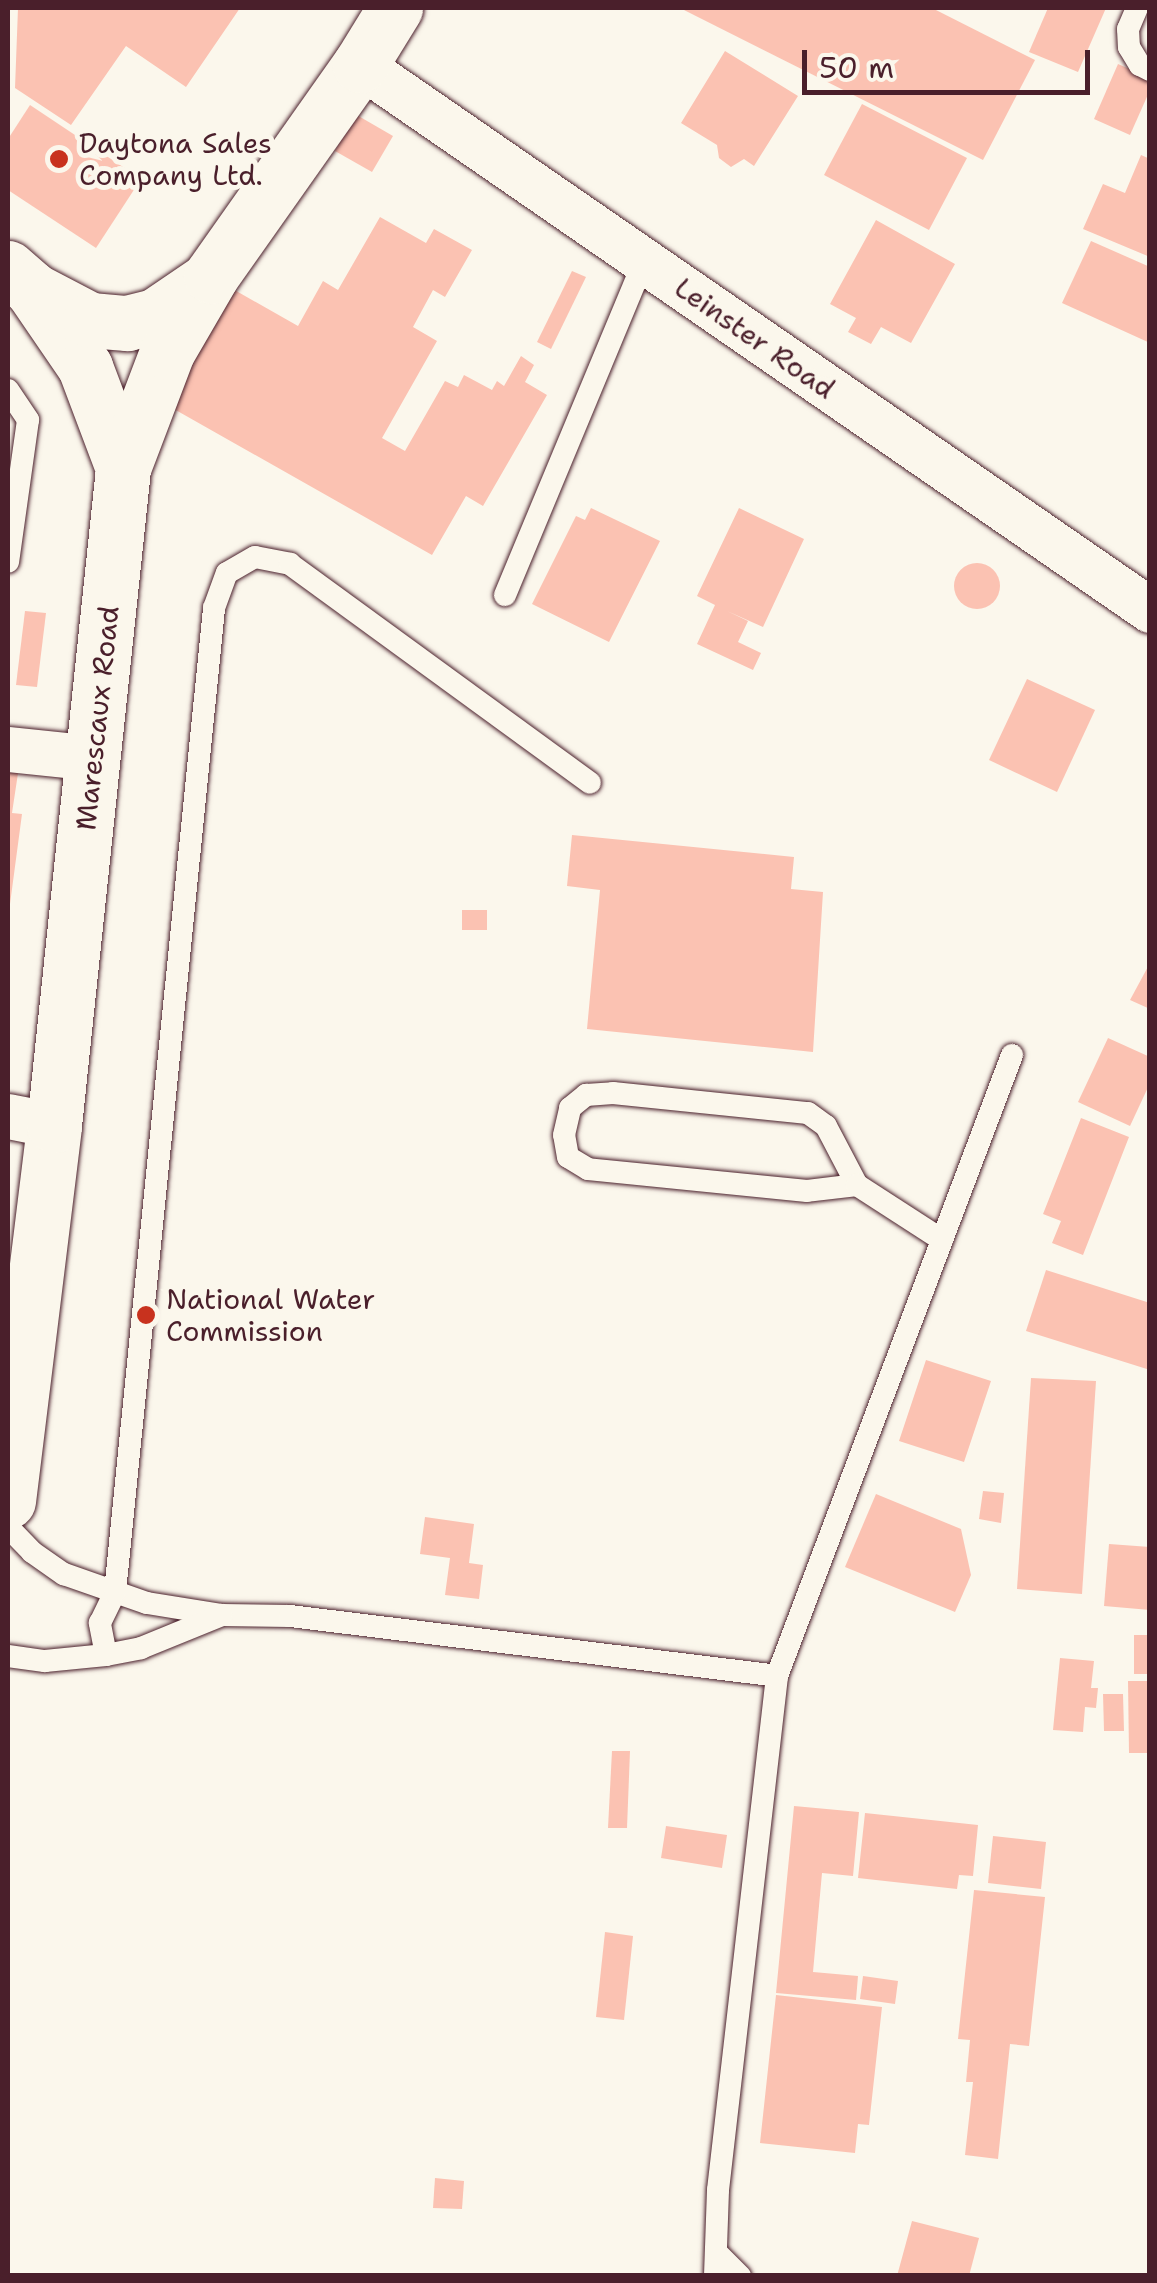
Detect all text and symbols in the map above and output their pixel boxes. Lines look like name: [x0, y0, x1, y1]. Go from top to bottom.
scale bar: [807, 30, 1094, 92]
text: 50 m: [819, 47, 894, 88]
place label: Daytona Sales Company Ltd.: [79, 126, 272, 192]
marker: Daytona Sales Company Ltd.: [48, 148, 70, 170]
street label: Leinster Road: [668, 270, 842, 406]
street label: Marescaux Road: [68, 604, 126, 832]
place label: National Water Commission: [166, 1282, 375, 1348]
marker: National Water Commission: [135, 1304, 157, 1326]

